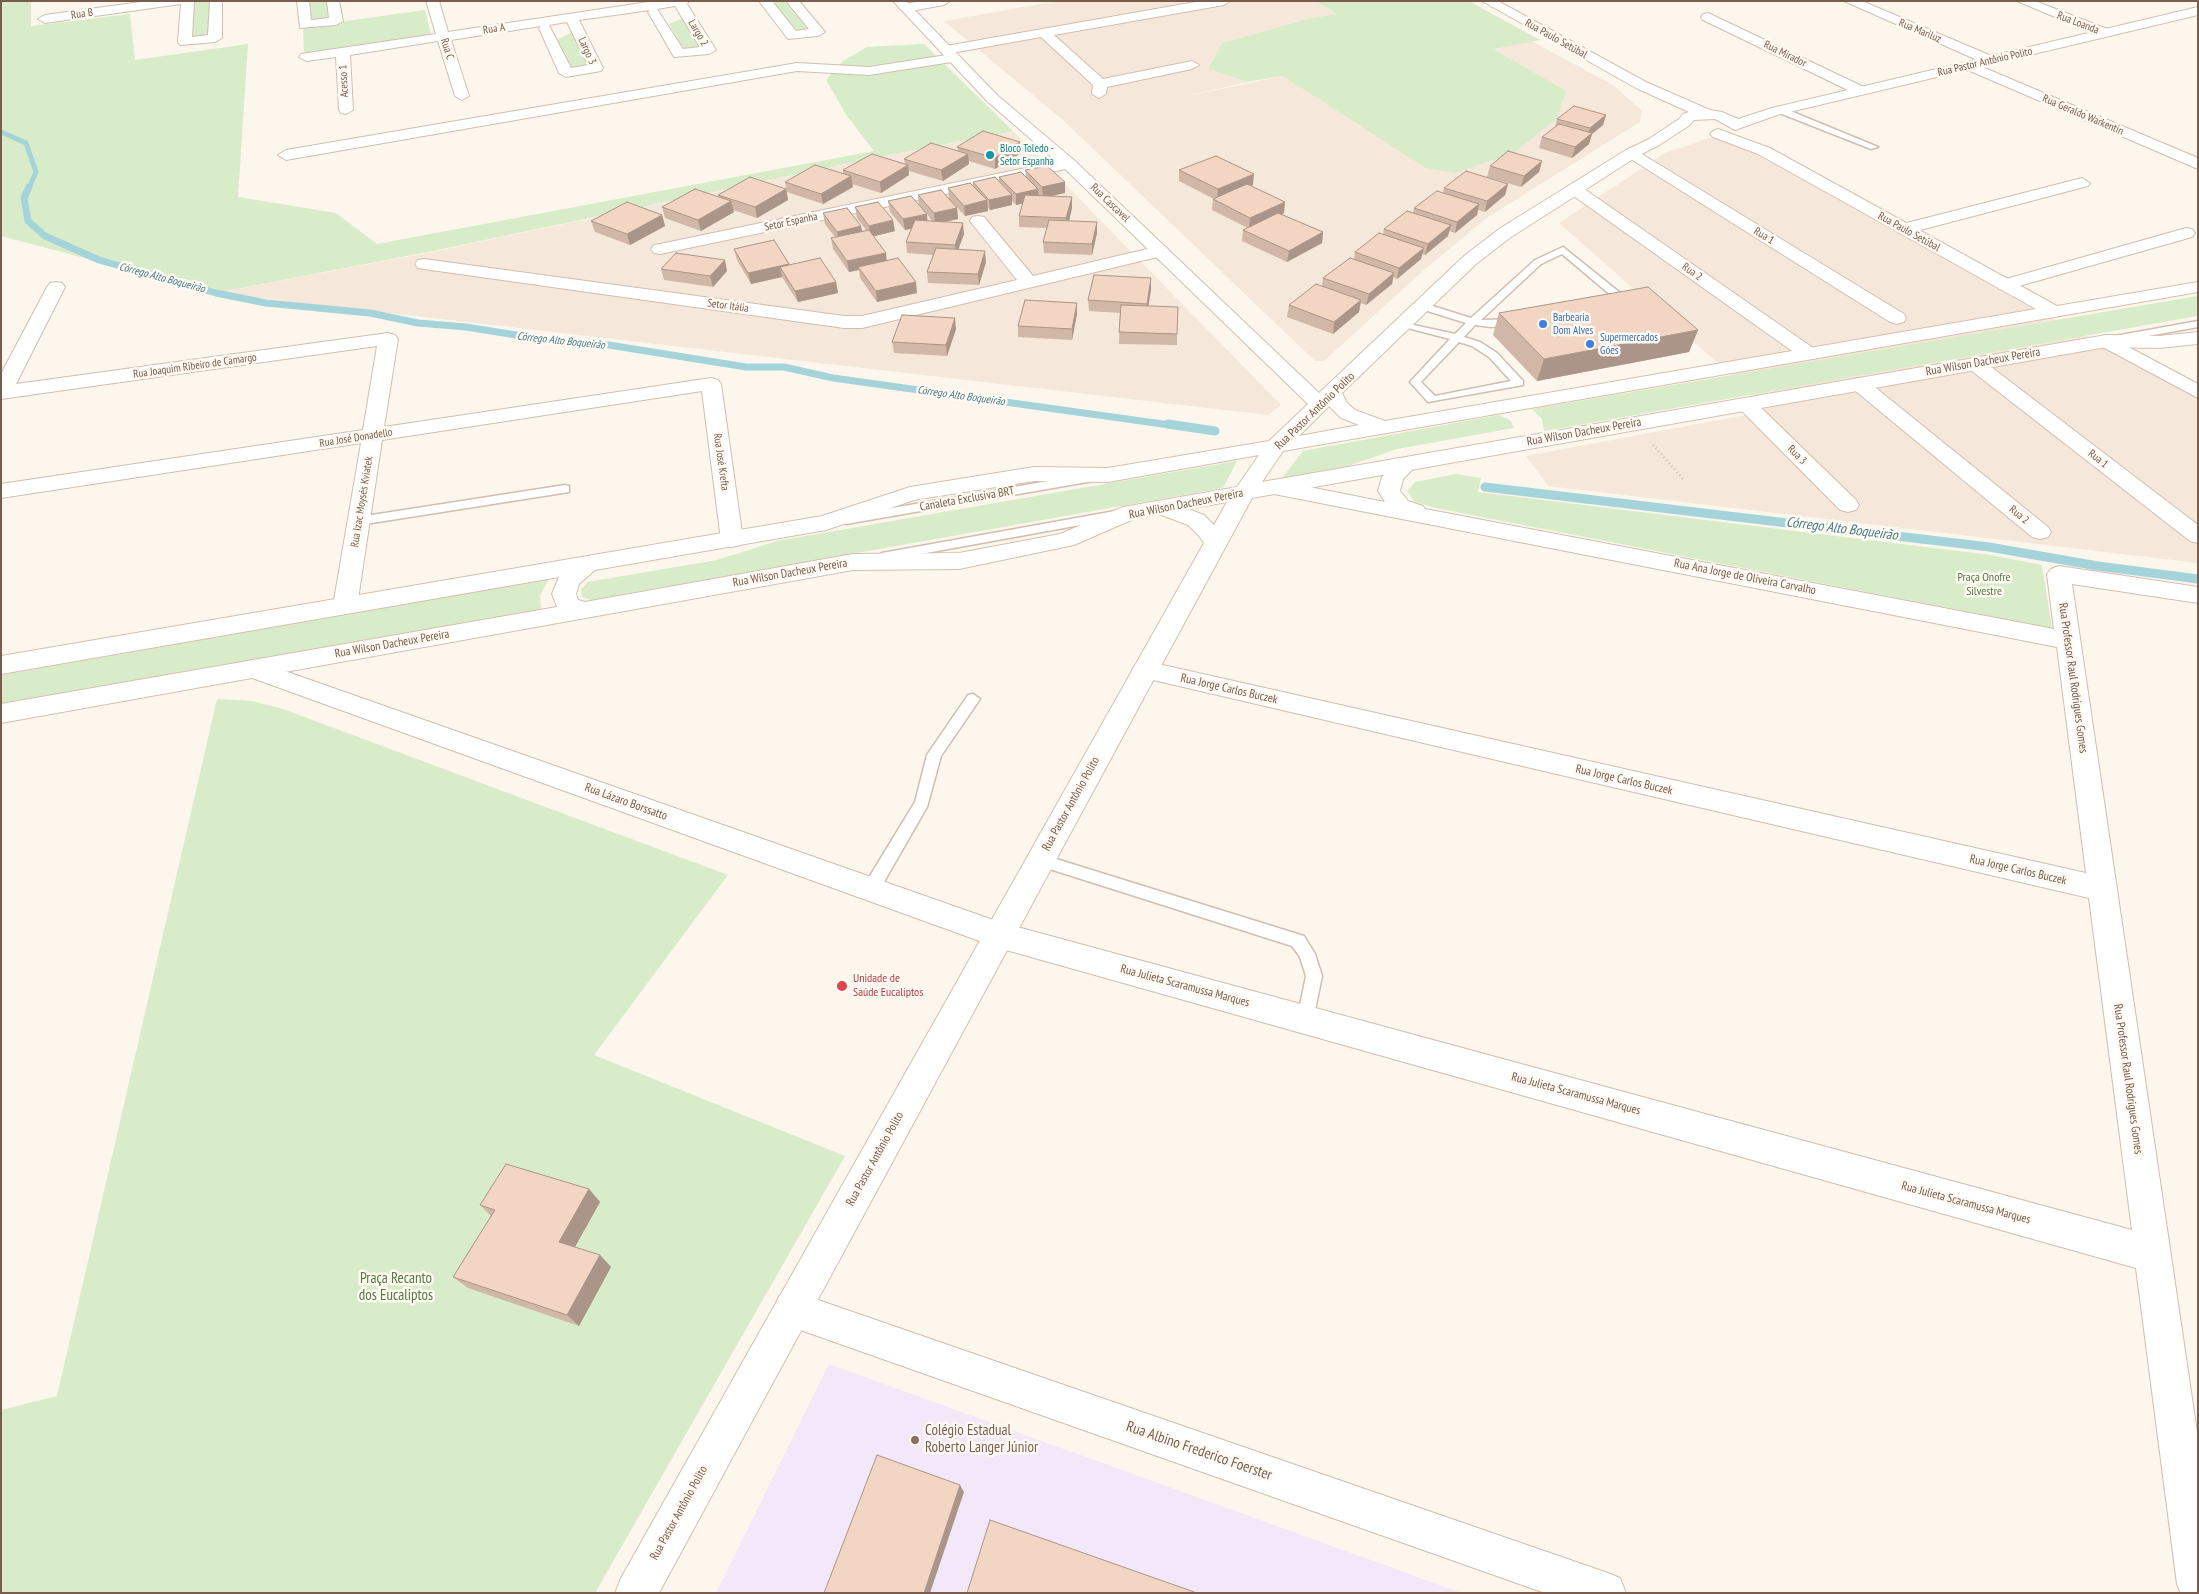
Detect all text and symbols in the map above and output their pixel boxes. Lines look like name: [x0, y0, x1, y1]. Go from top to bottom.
street label: Rua B: [70, 6, 94, 22]
street label: Rua Loanda: [2055, 9, 2101, 37]
street label: Rua Paulo Setúbal: [1523, 16, 1589, 62]
street label: Rua Mariluz: [1897, 16, 1943, 46]
street label: Largo 2: [685, 17, 711, 49]
street label: Rua A: [482, 21, 506, 37]
street label: Largo 3: [575, 35, 599, 67]
street label: Rua C: [437, 37, 457, 61]
street label: Rua Mirador: [1761, 38, 1809, 70]
street label: Rua Pastor Antônio Polito: [1936, 45, 2034, 79]
street label: Acesso 1: [337, 64, 351, 98]
street label: Rua Geraldo Warkentin: [2040, 92, 2126, 138]
place label: Bloco Toledo - Setor Espanha: [1000, 142, 1054, 168]
marker: Bloco Toledo - Setor Espanha: [984, 149, 996, 161]
street label: Rua Cascavel: [1088, 181, 1132, 225]
street label: Rua Paulo Setúbal: [1876, 209, 1942, 255]
street label: Setor Espanha: [763, 210, 819, 234]
street label: Rua 1: [1751, 225, 1777, 247]
water label: Córrego Alto Boqueirão: [118, 260, 206, 296]
street label: Rua 2: [1679, 260, 1705, 284]
street label: Setor Itália: [706, 297, 750, 315]
place label: Barbearia Dom Alves: [1553, 311, 1593, 337]
marker: Barbearia Dom Alves: [1537, 318, 1549, 330]
water label: Córrego Alto Boqueirão: [516, 330, 606, 352]
place label: Supermercados Góes: [1600, 331, 1658, 357]
marker: Supermercados Góes: [1584, 338, 1596, 350]
street label: Rua Wilson Dacheux Pereira: [1925, 345, 2041, 379]
street label: Rua Joaquim Ribeiro de Camargo: [132, 351, 258, 381]
street label: Rua Pastor Antônio Polito: [1272, 369, 1358, 453]
water label: Córrego Alto Boqueirão: [916, 383, 1006, 409]
street label: Rua Wilson Dacheux Pereira: [1526, 415, 1642, 449]
street label: Rua José Donadello: [319, 426, 393, 450]
street label: Rua José Krefta: [710, 433, 732, 491]
street label: Rua 3: [1785, 443, 1809, 467]
street label: Rua 1: [2085, 447, 2111, 471]
street label: Rua Izac Moysés Kviatek: [348, 456, 376, 548]
street label: Canaleta Exclusiva BRT: [919, 484, 1015, 514]
street label: Rua Wilson Dacheux Pereira: [1128, 486, 1244, 522]
street label: Rua 2: [2006, 503, 2032, 527]
water label: Córrego Alto Boqueirão: [1785, 514, 1899, 544]
street label: Rua Wilson Dacheux Pereira: [732, 556, 848, 590]
street label: Rua Ana Jorge de Oliveira Carvalho: [1673, 556, 1817, 598]
park label: Praça Onofre Silvestre: [1957, 571, 2011, 599]
street label: Rua Professor Raul Rodrigues Gomes: [2055, 602, 2091, 754]
street label: Rua Wilson Dacheux Pereira: [334, 627, 450, 661]
street label: Rua Jorge Carlos Buczek: [1179, 671, 1279, 707]
street label: Rua Pastor Antônio Polito: [1039, 754, 1103, 854]
street label: Rua Jorge Carlos Buczek: [1574, 762, 1674, 798]
street label: Rua Lázaro Borssatto: [583, 780, 669, 824]
street label: Rua Jorge Carlos Buczek: [1968, 852, 2068, 888]
street label: Rua Julieta Scaramussa Marques: [1119, 962, 1251, 1010]
place label: Unidade de Saúde Eucaliptos: [853, 972, 923, 1000]
marker: Unidade de Saúde Eucaliptos: [835, 979, 849, 993]
street label: Rua Professor Raul Rodrigues Gomes: [2110, 1003, 2146, 1155]
street label: Rua Julieta Scaramussa Marques: [1510, 1070, 1642, 1118]
street label: Rua Pastor Antônio Polito: [843, 1109, 907, 1209]
street label: Rua Julieta Scaramussa Marques: [1900, 1179, 2032, 1227]
park label: Praça Recanto dos Eucaliptos: [359, 1270, 433, 1305]
street label: Rua Albino Frederico Foerster: [1124, 1418, 1274, 1484]
place label: Colégio Estadual Roberto Langer Júnior: [925, 1422, 1038, 1457]
marker: Colégio Estadual Roberto Langer Júnior: [909, 1434, 921, 1446]
street label: Rua Pastor Antônio Polito: [647, 1463, 711, 1563]

